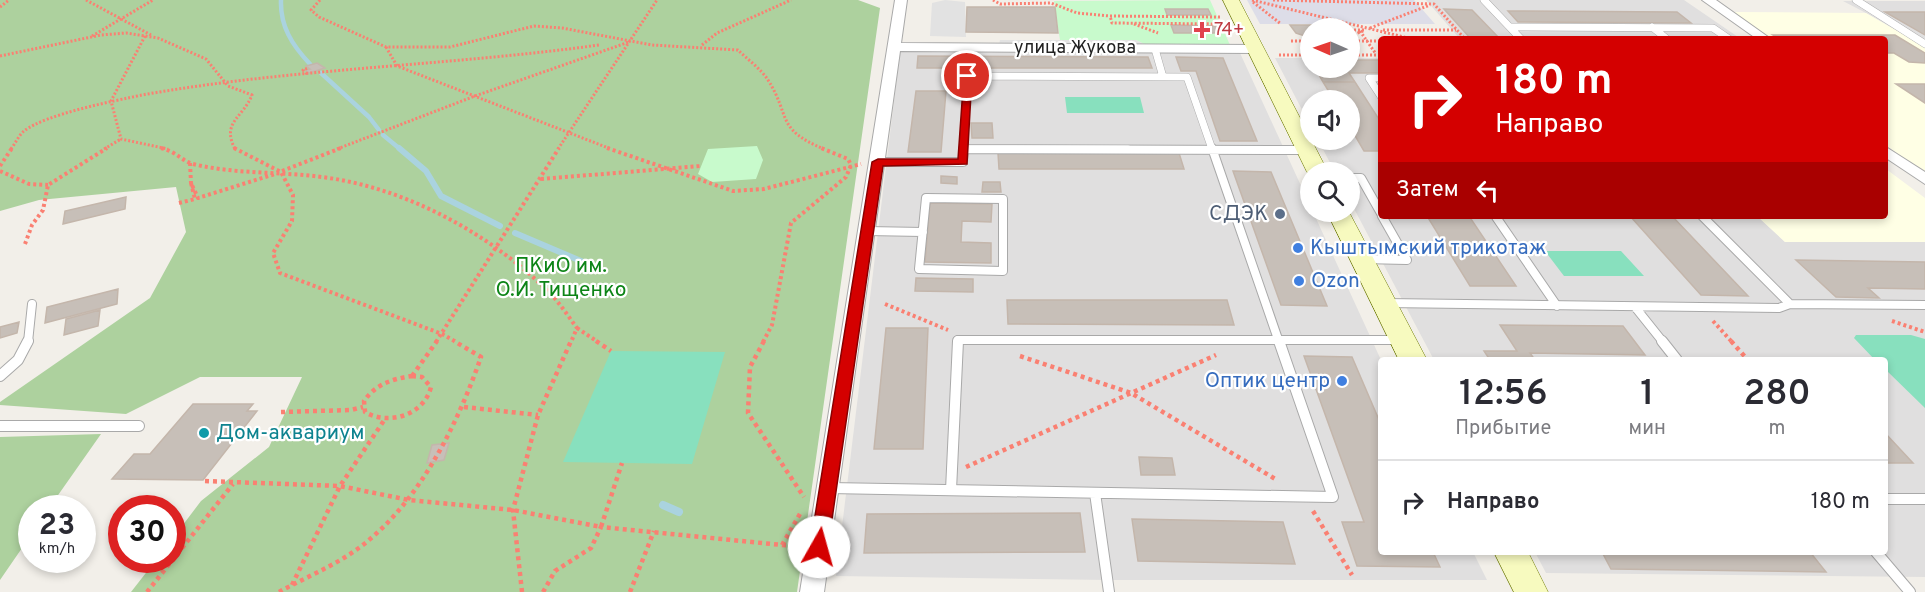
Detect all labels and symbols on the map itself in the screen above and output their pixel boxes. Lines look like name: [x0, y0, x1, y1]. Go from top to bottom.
north arrow: [1300, 18, 1360, 78]
place label: 74+: [1214, 19, 1244, 42]
marker: 74+: [1195, 23, 1209, 37]
street label: улица Жукова: [1014, 37, 1136, 60]
pin: [941, 50, 992, 101]
place label: СДЭК: [1209, 201, 1268, 228]
marker: СДЭК: [1273, 207, 1287, 221]
place label: Кыштымский трикотаж: [1310, 235, 1547, 262]
marker: Кыштымский трикотаж: [1291, 241, 1305, 255]
park label: ПКиО им. О.И. Тищенко: [496, 253, 626, 304]
place label: Ozon: [1311, 268, 1360, 295]
marker: Ozon: [1292, 274, 1306, 288]
place label: Оптик центр: [1205, 368, 1330, 395]
marker: Оптик центр: [1335, 374, 1349, 388]
place label: Дом-аквариум: [216, 420, 365, 447]
marker: Дом-аквариум: [197, 426, 211, 440]
speed limit sign: 30: [108, 495, 186, 573]
position arrow: [787, 515, 851, 579]

